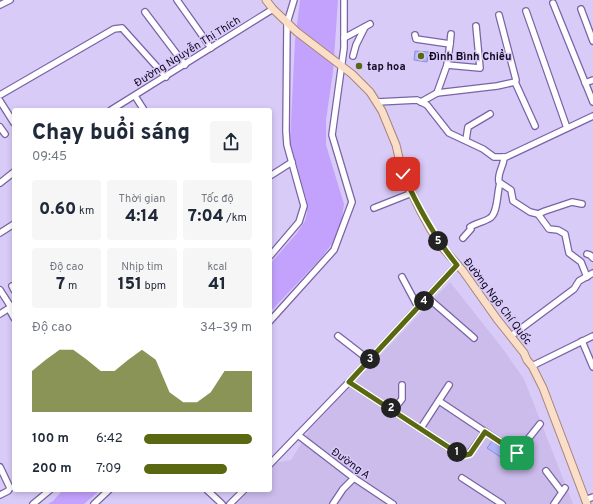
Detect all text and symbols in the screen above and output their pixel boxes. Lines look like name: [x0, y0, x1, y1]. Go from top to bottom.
street label: Đường Nguyễn Thị Thích: [131, 13, 243, 90]
place label: Đình Bình Chiểu: [429, 49, 511, 64]
marker: Đình Bình Chiểu: [416, 51, 426, 61]
place label: tap hoa: [367, 60, 406, 74]
marker: tap hoa: [354, 61, 364, 71]
text: Chạy buổi sáng: [32, 120, 190, 147]
button: share: [210, 121, 252, 163]
text: 09:45: [32, 149, 67, 165]
pin: [386, 157, 420, 191]
icon: check: [392, 163, 414, 185]
text: Thời gian: [119, 192, 165, 206]
text: Tốc độ: [201, 192, 234, 206]
text: 0.60: [39, 199, 76, 221]
text: km: [76, 204, 94, 218]
text: 4:14: [125, 206, 159, 228]
text: 7:04: [188, 206, 224, 228]
text: /km: [224, 211, 247, 225]
pin: 5: [428, 231, 448, 251]
text: 5: [435, 234, 441, 248]
street label: Đường Ngô Chí Quốc: [460, 255, 534, 348]
text: Độ cao: [50, 260, 84, 274]
text: Nhịp tim: [121, 260, 163, 274]
text: kcal: [208, 260, 227, 274]
text: 7: [56, 274, 65, 296]
text: 151: [118, 274, 142, 296]
text: 41: [208, 274, 226, 296]
text: m: [65, 279, 77, 293]
text: bpm: [142, 279, 166, 293]
pin: 4: [414, 291, 434, 311]
text: 4: [420, 294, 428, 308]
text: Độ cao: [32, 320, 72, 336]
text: 34–39 m: [200, 320, 252, 336]
pin: 3: [360, 349, 380, 369]
text: 3: [367, 352, 373, 366]
pin: 2: [381, 398, 401, 418]
text: 2: [388, 401, 394, 415]
text: 100 m: [32, 431, 69, 447]
text: 6:42: [96, 431, 123, 447]
pin: [500, 436, 534, 470]
pin: 1: [447, 442, 467, 462]
icon: arrive: [506, 442, 528, 464]
street label: Đường A: [328, 445, 373, 483]
text: 1: [455, 445, 459, 459]
text: 200 m: [32, 461, 72, 477]
text: 7:09: [96, 461, 121, 477]

